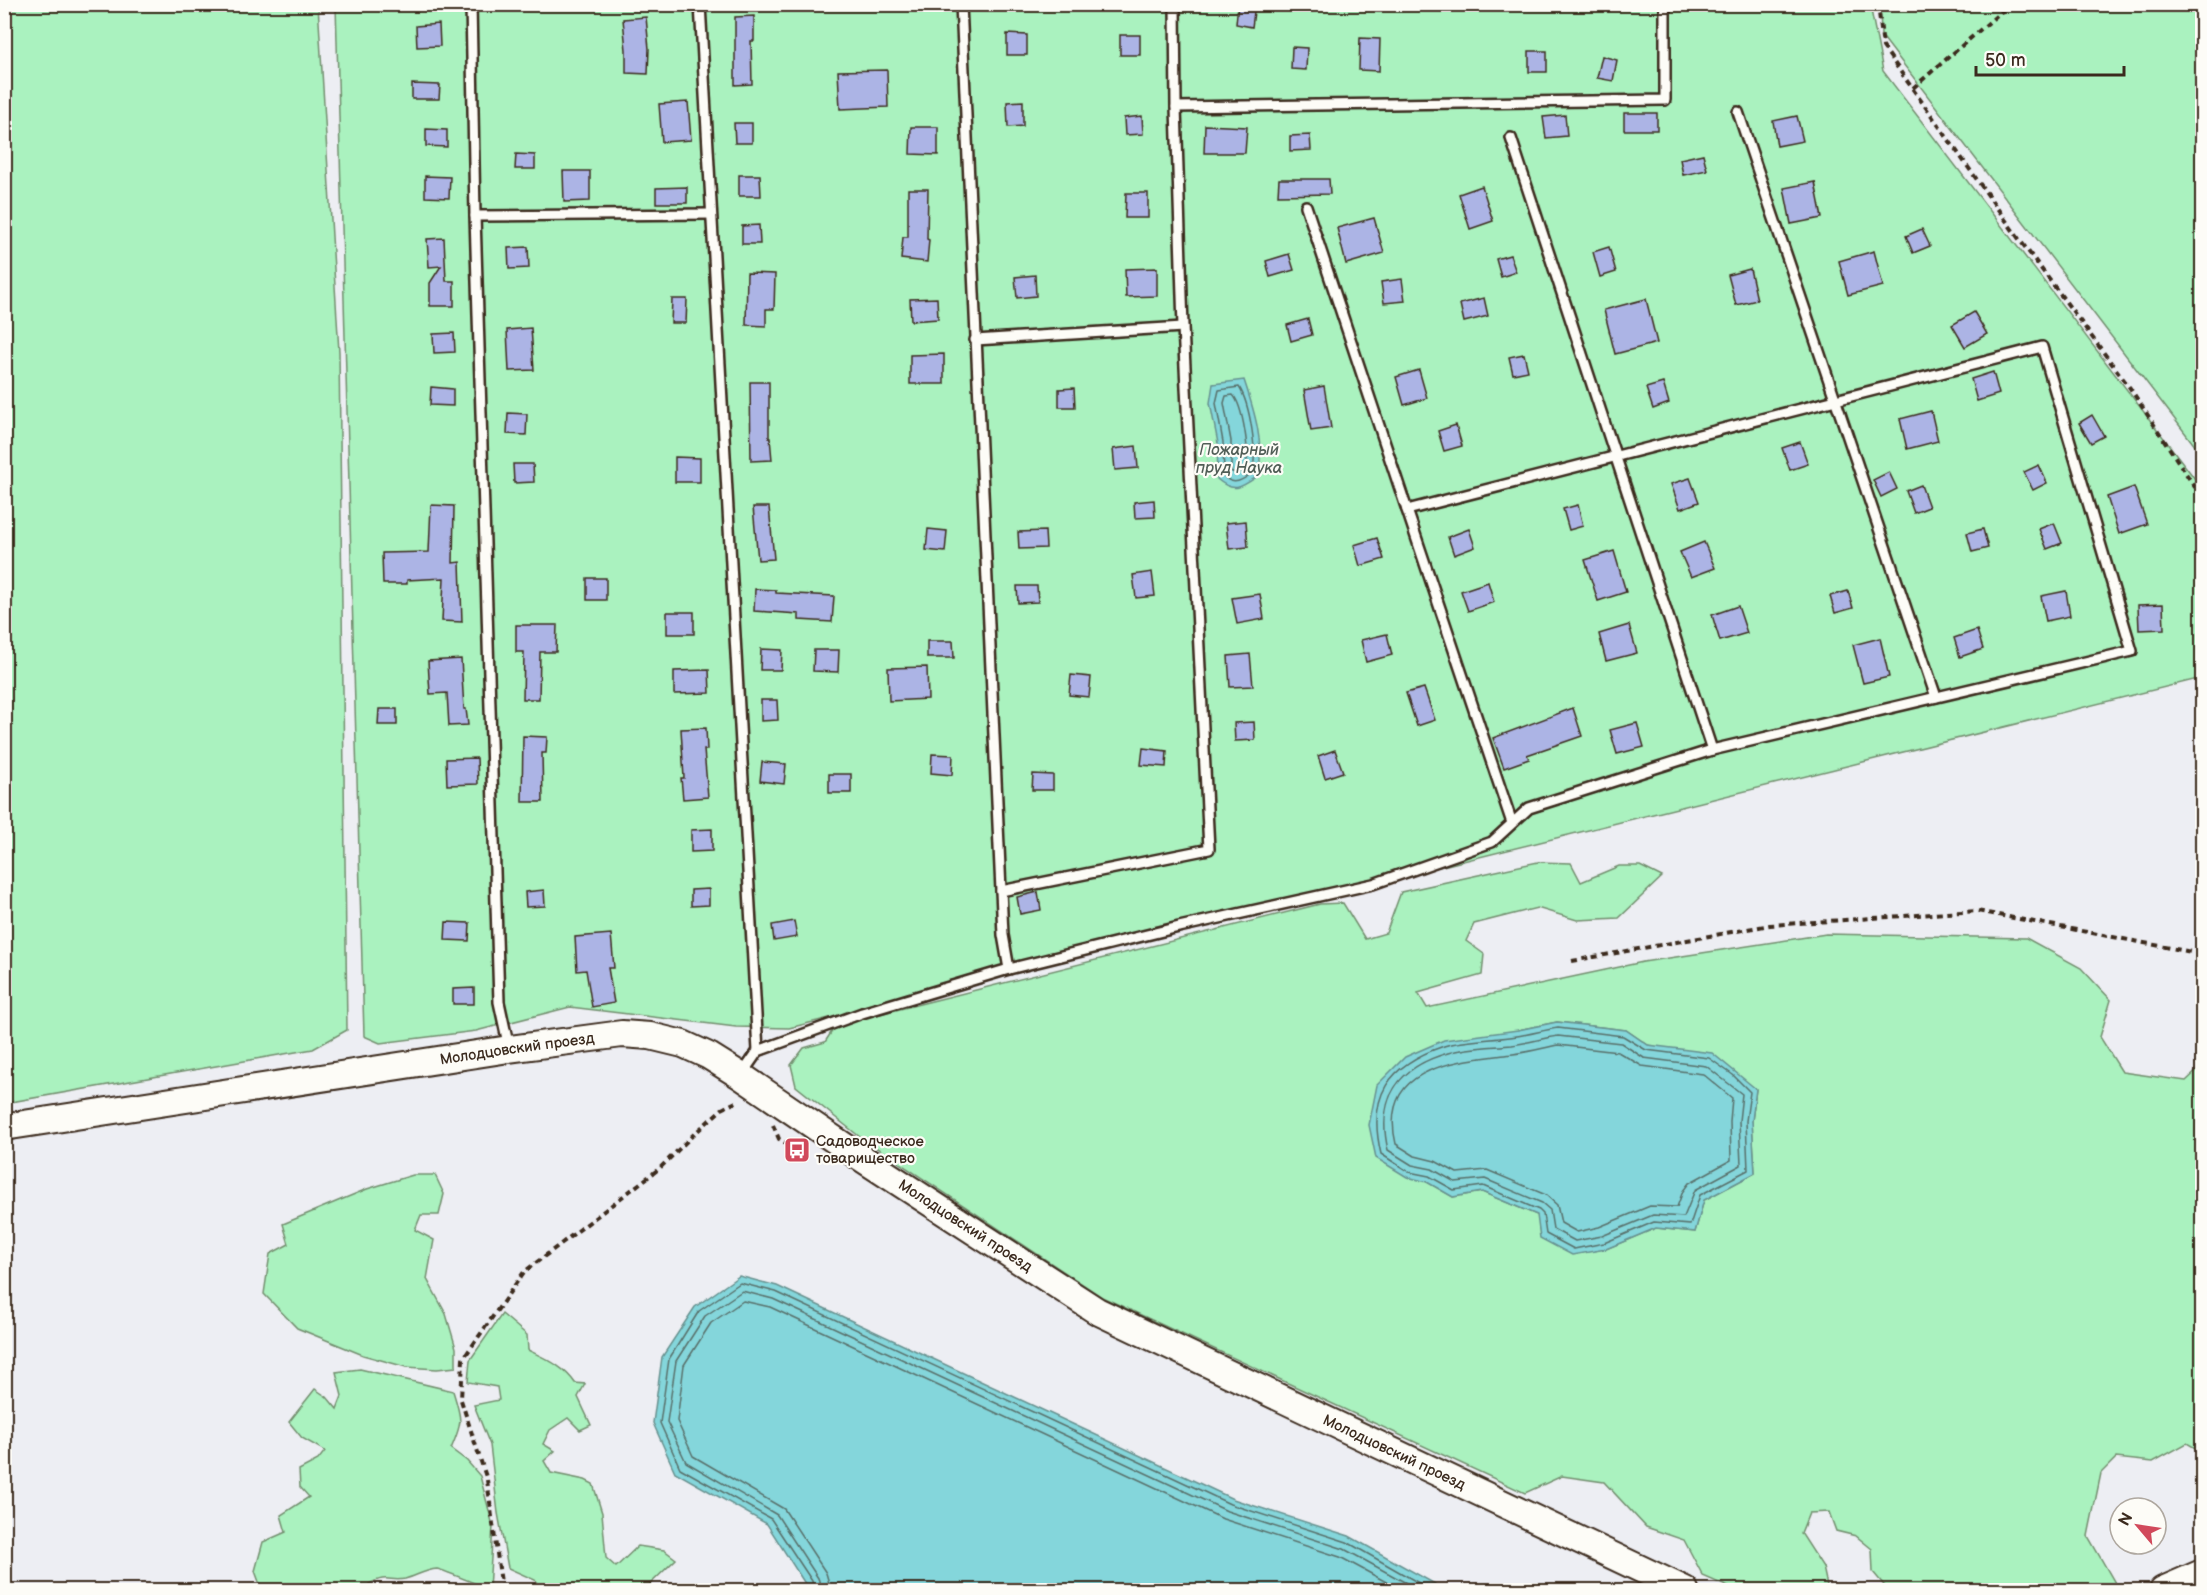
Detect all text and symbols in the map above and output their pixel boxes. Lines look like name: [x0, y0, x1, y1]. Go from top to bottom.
scale bar: [1976, 39, 2124, 77]
text: 50 m: [1985, 50, 2026, 71]
water label: Пожарный пруд Наука: [1196, 441, 1282, 478]
street label: Молодцовский проезд: [438, 1029, 596, 1070]
place label: Садоводческое товарищество: [816, 1132, 924, 1168]
bus stop icon: Садоводческое товарищество: [782, 1135, 812, 1165]
street label: Молодцовский проезд: [895, 1175, 1036, 1276]
street label: Молодцовский проезд: [1320, 1410, 1469, 1495]
north arrow: [2108, 1496, 2168, 1556]
text: N: [2115, 1510, 2137, 1529]

